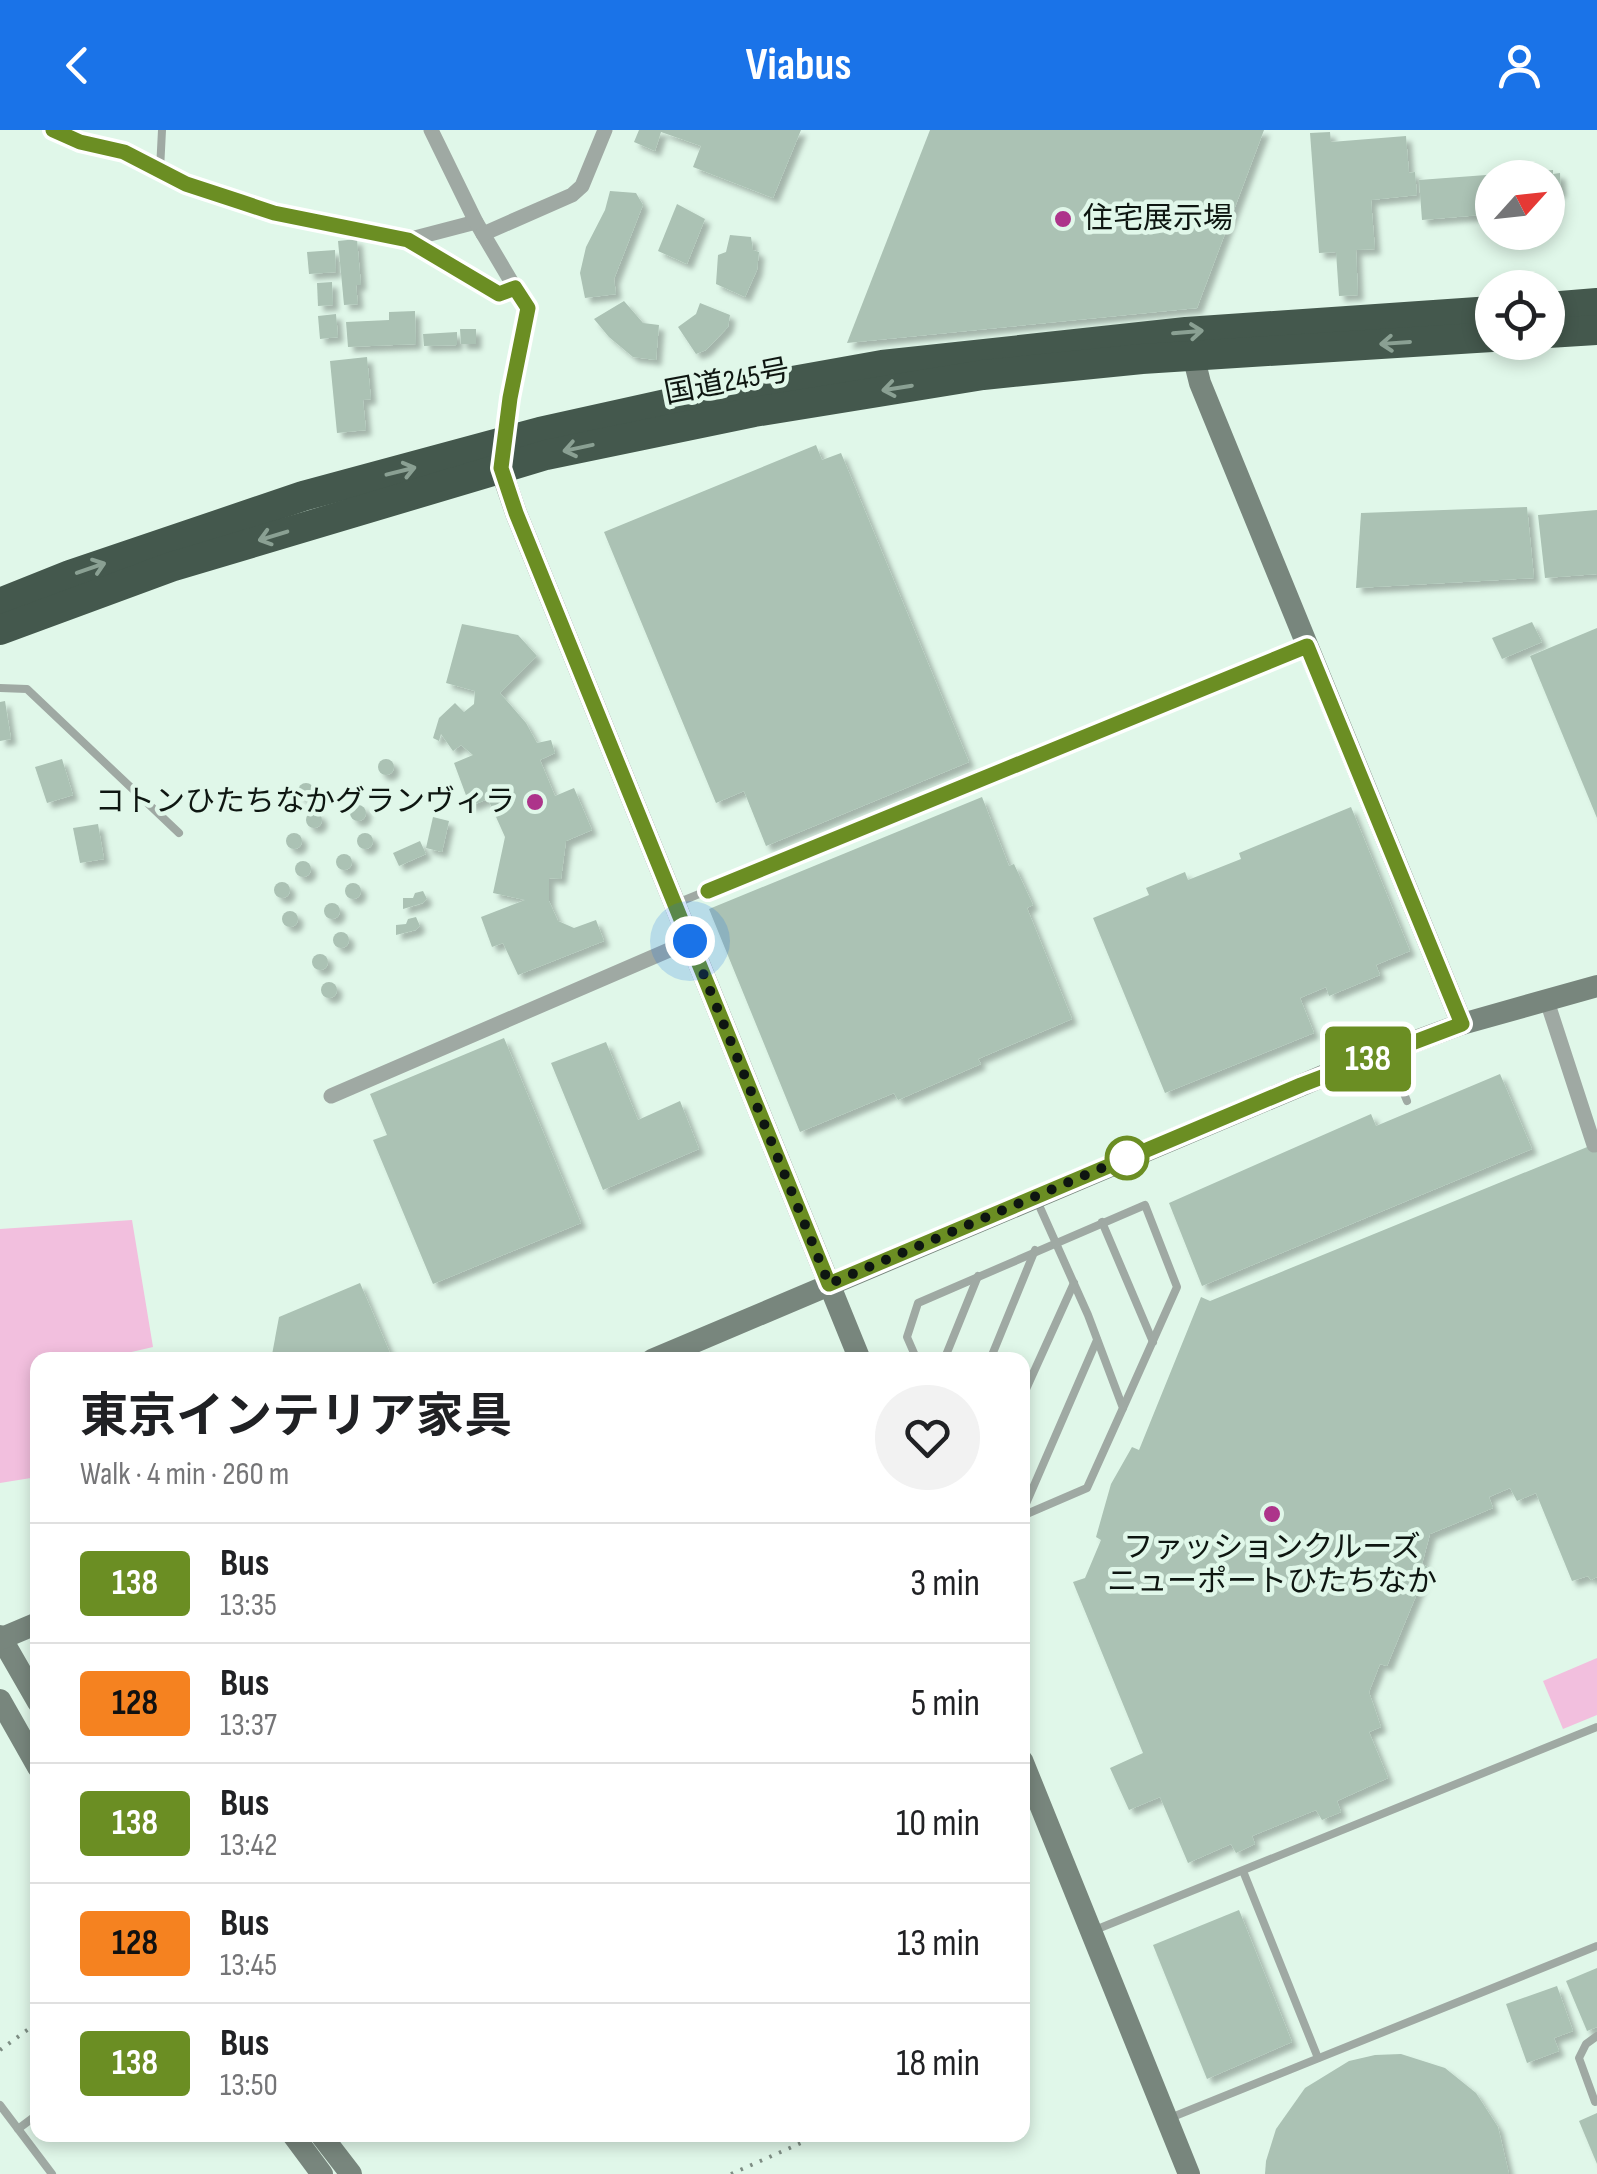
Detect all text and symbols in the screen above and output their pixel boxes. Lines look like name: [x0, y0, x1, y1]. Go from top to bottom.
icon: back: [50, 38, 105, 93]
text: Viabus: [745, 38, 852, 93]
icon: person: [1492, 38, 1547, 93]
north arrow: [1475, 160, 1565, 250]
map controls: [1475, 160, 1565, 360]
place label: 住宅展示場: [1083, 201, 1233, 237]
marker: 住宅展示場: [1052, 208, 1074, 230]
button: locate: [1475, 270, 1565, 360]
one-way arrow: [1171, 323, 1203, 342]
one-way arrow: [1380, 334, 1412, 353]
street label: 国道245号: [661, 352, 793, 412]
one-way arrow: [882, 380, 914, 398]
one-way arrow: [563, 439, 595, 458]
one-way arrow: [384, 461, 416, 479]
one-way arrow: [258, 528, 290, 546]
one-way arrow: [75, 558, 106, 576]
place label: コトンひたちなかグランヴィラ: [95, 784, 515, 820]
marker: コトンひたちなかグランヴィラ: [524, 791, 546, 813]
your location: [665, 916, 715, 966]
line badge: 138: [1310, 1026, 1426, 1092]
text: 138: [1345, 1038, 1391, 1081]
unlabelled marker: [1106, 1137, 1148, 1179]
button: heart: [875, 1385, 980, 1490]
text: 東京インテリア家具: [80, 1389, 512, 1446]
text: Walk · 4 min · 260 m: [80, 1455, 289, 1494]
marker: ファッションクルーズ ニューポートひたちなか: [1261, 1503, 1283, 1525]
place label: ファッションクルーズ ニューポートひたちなか: [1107, 1530, 1437, 1600]
text: Bus: [220, 1541, 269, 1586]
text: 3 min: [910, 1561, 980, 1606]
text: 138: [112, 1562, 158, 1605]
text: 13:35: [220, 1586, 277, 1625]
text: Bus: [220, 1661, 269, 1706]
text: 5 min: [911, 1681, 980, 1726]
text: 128: [112, 1682, 158, 1725]
text: 13:37: [220, 1706, 277, 1745]
text: Bus: [220, 1781, 269, 1826]
text: 10 min: [896, 1801, 980, 1846]
text: 138: [112, 1802, 158, 1845]
text: 13:42: [220, 1826, 277, 1865]
text: Bus: [220, 1901, 269, 1946]
text: 13 min: [897, 1921, 980, 1966]
text: 128: [112, 1922, 158, 1965]
text: 13:45: [220, 1946, 277, 1985]
text: Bus: [220, 2021, 269, 2066]
text: 18 min: [896, 2041, 980, 2086]
text: 138: [112, 2042, 158, 2085]
text: 13:50: [220, 2066, 278, 2105]

